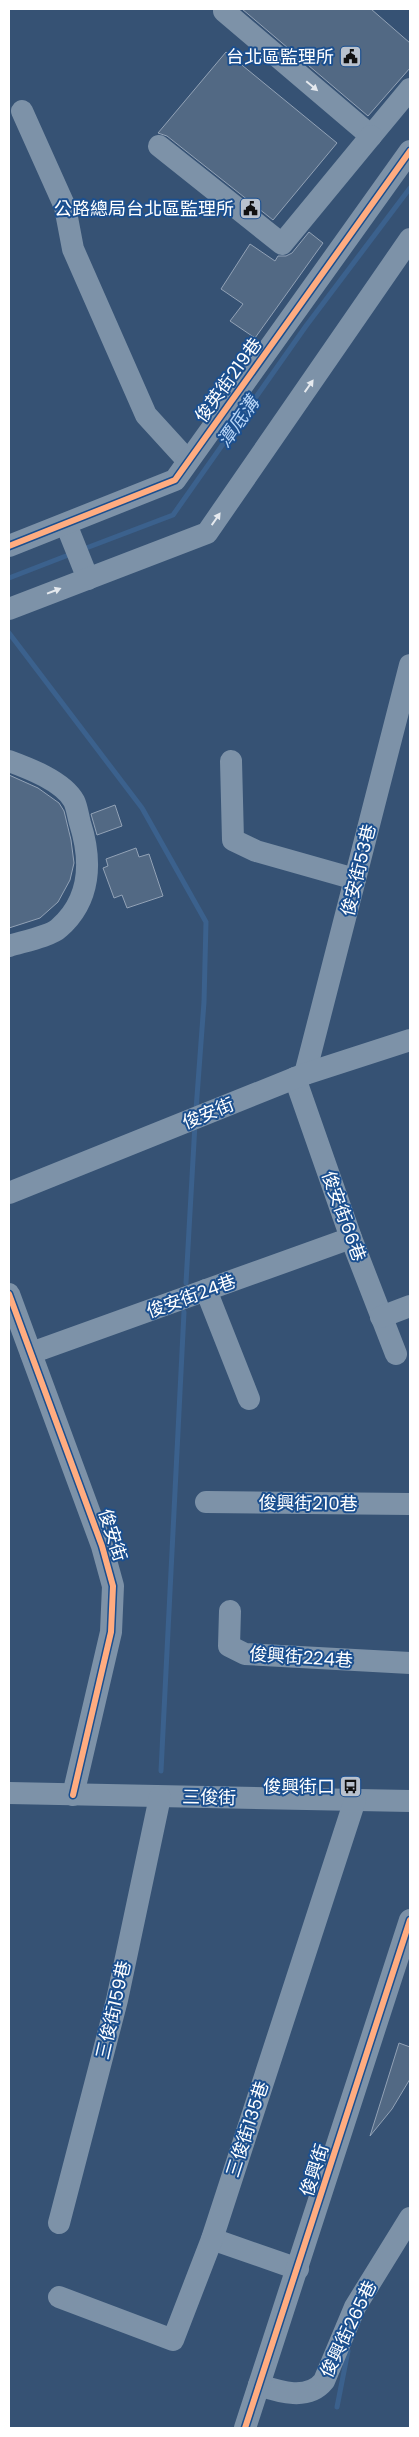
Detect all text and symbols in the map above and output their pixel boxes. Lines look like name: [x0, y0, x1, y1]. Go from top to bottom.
place label: 台北區監理所: [226, 44, 334, 69]
public building icon: 台北區監理所: [338, 44, 362, 68]
one-way arrow: [306, 80, 318, 92]
place label: 公路總局台北區監理所: [54, 196, 234, 221]
public building icon: 公路總局台北區監理所: [238, 196, 262, 220]
street label: 俊英街219巷: [189, 332, 267, 428]
one-way arrow: [304, 379, 314, 392]
water label: 潭底溝: [211, 388, 267, 453]
one-way arrow: [211, 512, 221, 526]
one-way arrow: [47, 587, 61, 595]
street label: 俊安街53巷: [335, 821, 381, 919]
street label: 俊安街: [178, 1091, 238, 1135]
street label: 俊安街66巷: [316, 1167, 372, 1265]
street label: 俊安街24巷: [143, 1268, 239, 1324]
street label: 俊興街210巷: [258, 1490, 358, 1516]
street label: 俊安街: [93, 1505, 133, 1565]
street label: 俊興街224巷: [248, 1641, 354, 1673]
place label: 俊興街口: [263, 1774, 335, 1799]
bus stop icon: 俊興街口: [339, 1774, 363, 1798]
street label: 三俊街: [182, 1784, 236, 1810]
street label: 三俊街159巷: [90, 1958, 136, 2062]
street label: 三俊街135巷: [220, 2078, 274, 2180]
street label: 俊興街: [294, 2140, 334, 2200]
street label: 俊興街265巷: [314, 2276, 382, 2382]

